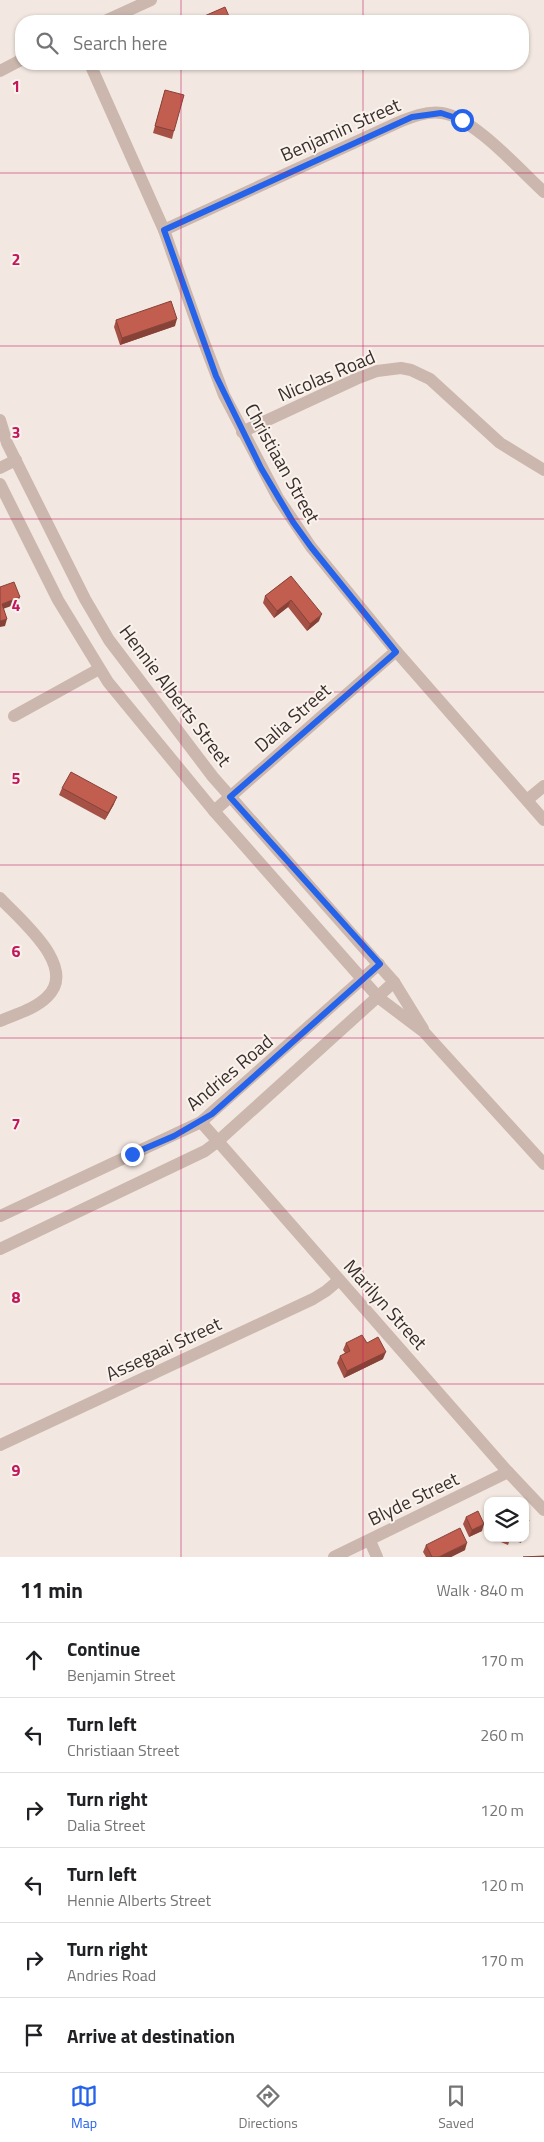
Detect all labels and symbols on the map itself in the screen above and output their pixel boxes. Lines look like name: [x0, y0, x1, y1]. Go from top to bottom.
text: 1: [12, 74, 20, 98]
street label: Benjamin Street: [275, 89, 405, 168]
route start: [451, 109, 474, 132]
text: 2: [12, 247, 20, 271]
street label: Nicolas Road: [273, 341, 379, 409]
street label: Christiaan Street: [238, 398, 328, 529]
text: 3: [12, 420, 20, 444]
text: 4: [12, 593, 21, 617]
street label: Hennie Alberts Street: [113, 618, 239, 772]
street label: Dalia Street: [247, 675, 337, 758]
text: 5: [12, 766, 21, 790]
text: 6: [12, 939, 21, 963]
street label: Andries Road: [179, 1027, 279, 1117]
text: 7: [12, 1112, 20, 1136]
route end: [121, 1143, 144, 1166]
street label: Marilyn Street: [337, 1252, 435, 1356]
text: 8: [12, 1285, 21, 1309]
street label: Assegaai Street: [100, 1308, 226, 1387]
text: 9: [12, 1458, 21, 1482]
street label: Blyde Street: [363, 1463, 464, 1532]

